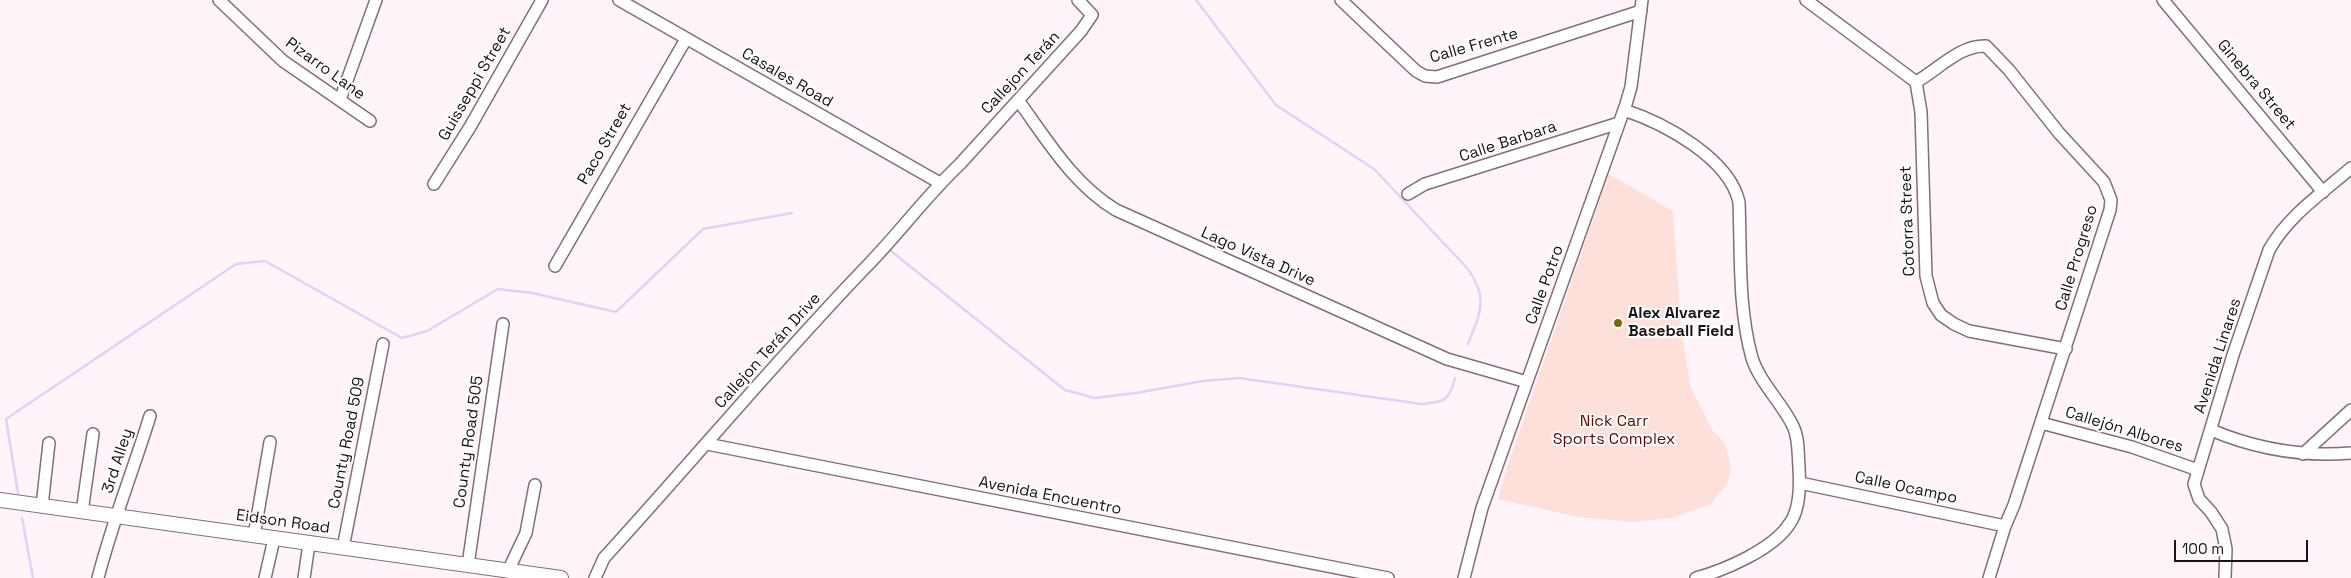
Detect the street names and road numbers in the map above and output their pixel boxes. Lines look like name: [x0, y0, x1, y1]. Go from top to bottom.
street label: Guisseppi Street: [435, 24, 515, 144]
street label: Calle Frente: [1428, 24, 1520, 68]
street label: Callejon Terán: [978, 27, 1064, 119]
street label: Pizarro Lane: [281, 34, 369, 104]
street label: Ginebra Street: [2213, 36, 2299, 134]
street label: Casales Road: [738, 44, 836, 112]
street label: Paco Street: [574, 100, 636, 188]
street label: Calle Barbara: [1457, 117, 1559, 167]
street label: Cotorra Street: [1896, 165, 1920, 277]
street label: Calle Progreso: [2052, 203, 2102, 313]
street label: Lago Vista Drive: [1198, 223, 1318, 291]
street label: Calle Potro: [1522, 243, 1568, 327]
street label: Callejon Terán Drive: [711, 289, 825, 413]
street label: Avenida Linares: [2190, 296, 2246, 416]
street label: County Road 509: [325, 375, 369, 511]
street label: County Road 505: [450, 375, 488, 509]
street label: Callejón Albores: [2063, 403, 2185, 457]
street label: 3rd Alley: [99, 426, 137, 496]
street label: Calle Ocampo: [1853, 468, 1959, 508]
street label: Avenida Encuentro: [977, 473, 1123, 519]
street label: Eidson Road: [235, 506, 331, 538]

